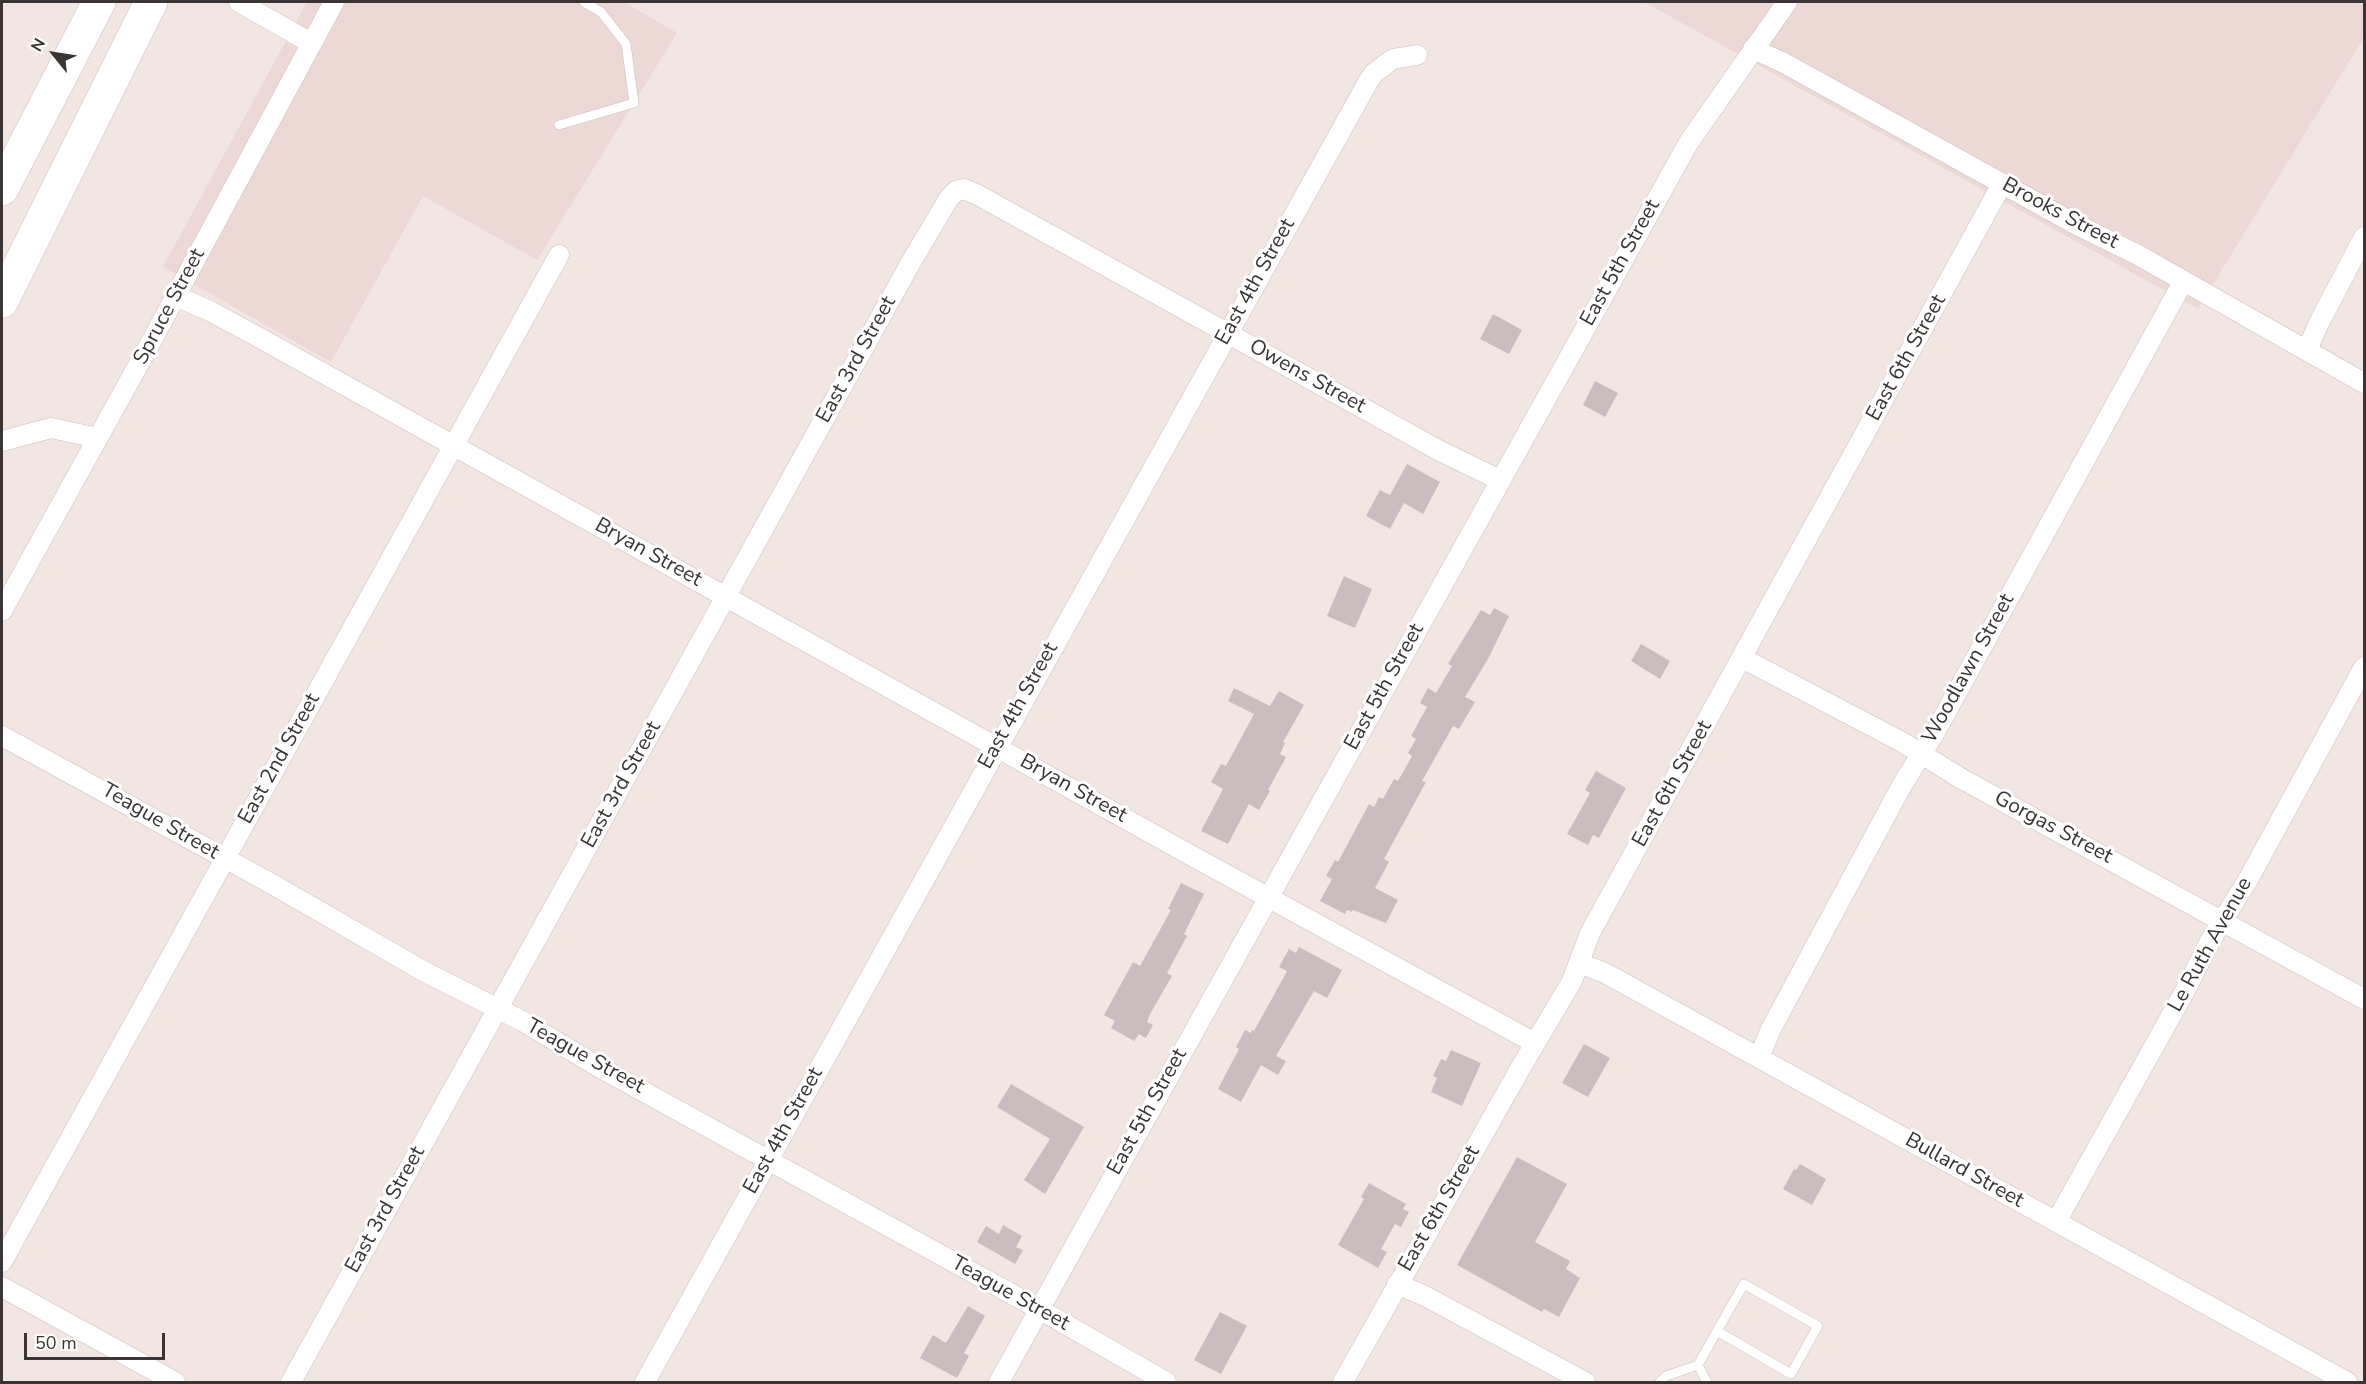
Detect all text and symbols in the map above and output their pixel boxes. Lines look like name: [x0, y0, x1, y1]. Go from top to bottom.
north arrow: [24, 24, 84, 84]
text: N: [26, 34, 51, 56]
street label: Brooks Street: [1998, 173, 2122, 255]
street label: East 5th Street: [1576, 195, 1666, 331]
street label: East 4th Street: [1211, 214, 1301, 350]
street label: Spruce Street: [129, 245, 211, 369]
street label: East 6th Street: [1862, 290, 1952, 426]
street label: East 3rd Street: [812, 292, 902, 428]
street label: Owens Street: [1244, 335, 1370, 419]
street label: Bryan Street: [590, 513, 706, 593]
street label: Woodlawn Street: [1917, 590, 2021, 748]
street label: East 5th Street: [1340, 619, 1430, 755]
street label: East 4th Street: [974, 638, 1064, 774]
street label: East 2nd Street: [234, 689, 326, 829]
street label: East 6th Street: [1628, 716, 1718, 852]
street label: East 3rd Street: [577, 717, 667, 853]
street label: Bryan Street: [1015, 749, 1131, 829]
street label: Teague Street: [97, 778, 223, 866]
street label: Gorgas Street: [1989, 786, 2117, 870]
street label: Le Ruth Avenue: [2164, 873, 2258, 1017]
street label: Teague Street: [521, 1014, 649, 1100]
street label: East 5th Street: [1103, 1044, 1193, 1180]
street label: East 4th Street: [739, 1063, 829, 1199]
street label: Bullard Street: [1900, 1128, 2028, 1214]
street label: East 3rd Street: [341, 1142, 431, 1278]
street label: East 6th Street: [1394, 1142, 1486, 1276]
street label: Teague Street: [946, 1251, 1074, 1337]
scale bar: [27, 1321, 168, 1359]
text: 50 m: [35, 1331, 77, 1355]

